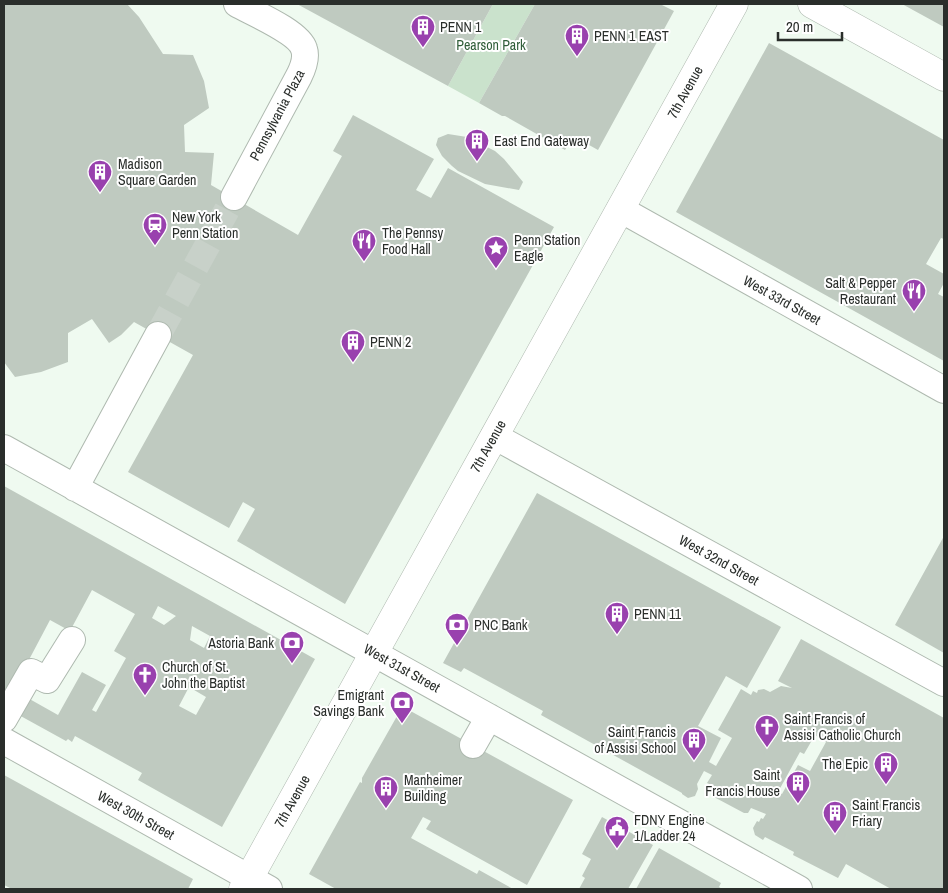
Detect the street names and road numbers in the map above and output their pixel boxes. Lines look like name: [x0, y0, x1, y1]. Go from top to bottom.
street label: 7th Avenue: [663, 63, 707, 121]
street label: Pennsylvania Plaza: [245, 66, 309, 164]
street label: West 33rd Street: [740, 271, 824, 329]
street label: 7th Avenue: [466, 417, 510, 475]
street label: West 32nd Street: [676, 531, 762, 589]
street label: West 31st Street: [361, 640, 443, 696]
street label: 7th Avenue: [270, 772, 314, 830]
street label: West 30th Street: [94, 786, 178, 844]

